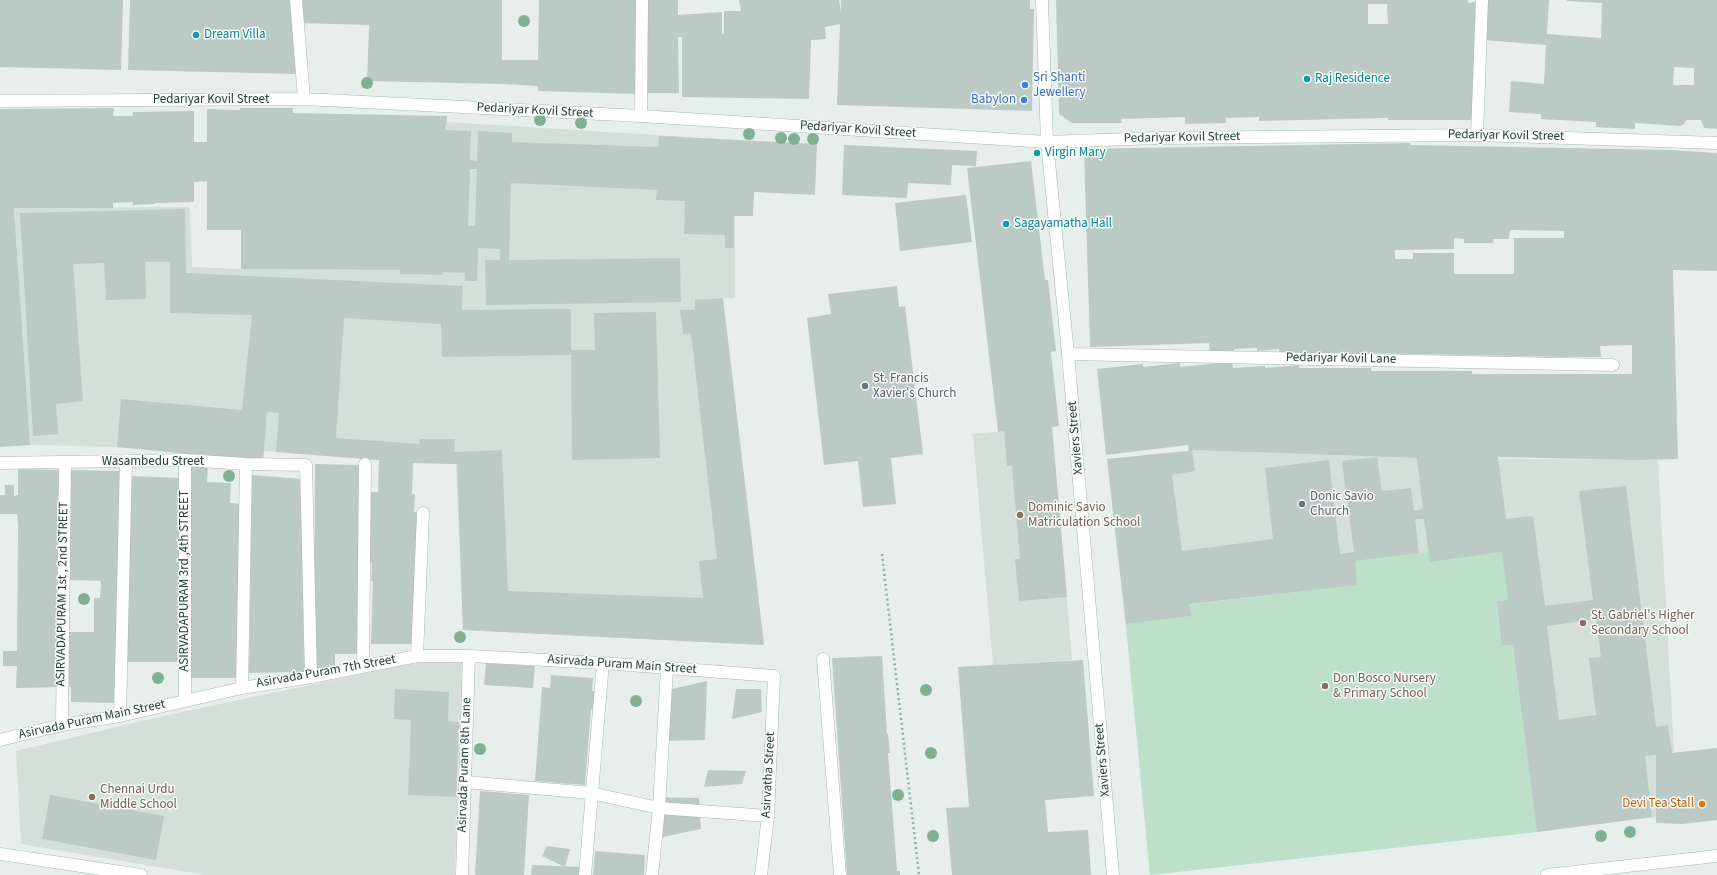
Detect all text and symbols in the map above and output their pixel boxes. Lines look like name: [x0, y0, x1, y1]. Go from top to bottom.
place label: Dream Villa: [204, 27, 266, 43]
marker: Dream Villa: [191, 30, 201, 40]
place label: Sri Shanti Jewellery: [1033, 70, 1086, 101]
place label: Raj Residence: [1315, 71, 1390, 87]
marker: Raj Residence: [1302, 74, 1312, 84]
marker: Sri Shanti Jewellery: [1020, 80, 1030, 90]
street label: Pedariyar Kovil Street: [153, 92, 269, 108]
place label: Babylon: [971, 92, 1016, 108]
marker: Babylon: [1019, 95, 1029, 105]
street label: Pedariyar Kovil Street: [476, 100, 594, 122]
street label: Pedariyar Kovil Street: [799, 118, 917, 142]
street label: Pedariyar Kovil Street: [1448, 127, 1564, 145]
street label: Pedariyar Kovil Street: [1124, 129, 1240, 147]
place label: Virgin Mary: [1045, 145, 1106, 161]
marker: Virgin Mary: [1032, 148, 1042, 158]
place label: Sagayamatha Hall: [1014, 216, 1112, 232]
marker: Sagayamatha Hall: [1001, 219, 1011, 229]
street label: Pedariyar Kovil Lane: [1286, 350, 1396, 368]
place label: St. Francis Xavier's Church: [873, 371, 956, 402]
marker: St. Francis Xavier's Church: [860, 381, 870, 391]
street label: Xaviers Street: [1065, 401, 1087, 475]
street label: Wasambedu Street: [102, 454, 204, 470]
place label: Donic Savio Church: [1310, 489, 1374, 520]
street label: ASIRVADAPURAM 3rd ,4th STREET: [177, 490, 193, 672]
marker: Donic Savio Church: [1297, 499, 1307, 509]
place label: Dominic Savio Matriculation School: [1028, 500, 1140, 531]
street label: ASIRVADAPURAM 1st , 2nd STREET: [54, 501, 72, 687]
marker: Dominic Savio Matriculation School: [1015, 510, 1025, 520]
place label: St. Gabriel's Higher Secondary School: [1591, 608, 1694, 639]
marker: St. Gabriel's Higher Secondary School: [1578, 618, 1588, 628]
street label: Asirvada Puram 7th Street: [255, 652, 397, 692]
street label: Asirvada Puram Main Street: [547, 652, 697, 678]
place label: Don Bosco Nursery & Primary School: [1333, 671, 1436, 702]
marker: Don Bosco Nursery & Primary School: [1320, 681, 1330, 691]
street label: Asirvada Puram Main Street: [17, 697, 167, 743]
street label: Asirvada Puram 8th Lane: [455, 697, 475, 833]
street label: Xaviers Street: [1092, 723, 1114, 797]
street label: Asirvatha Street: [759, 732, 779, 818]
place label: Chennai Urdu Middle School: [100, 782, 177, 813]
marker: Chennai Urdu Middle School: [87, 792, 97, 802]
place label: Devi Tea Stall: [1622, 796, 1694, 812]
marker: Devi Tea Stall: [1697, 799, 1707, 809]

